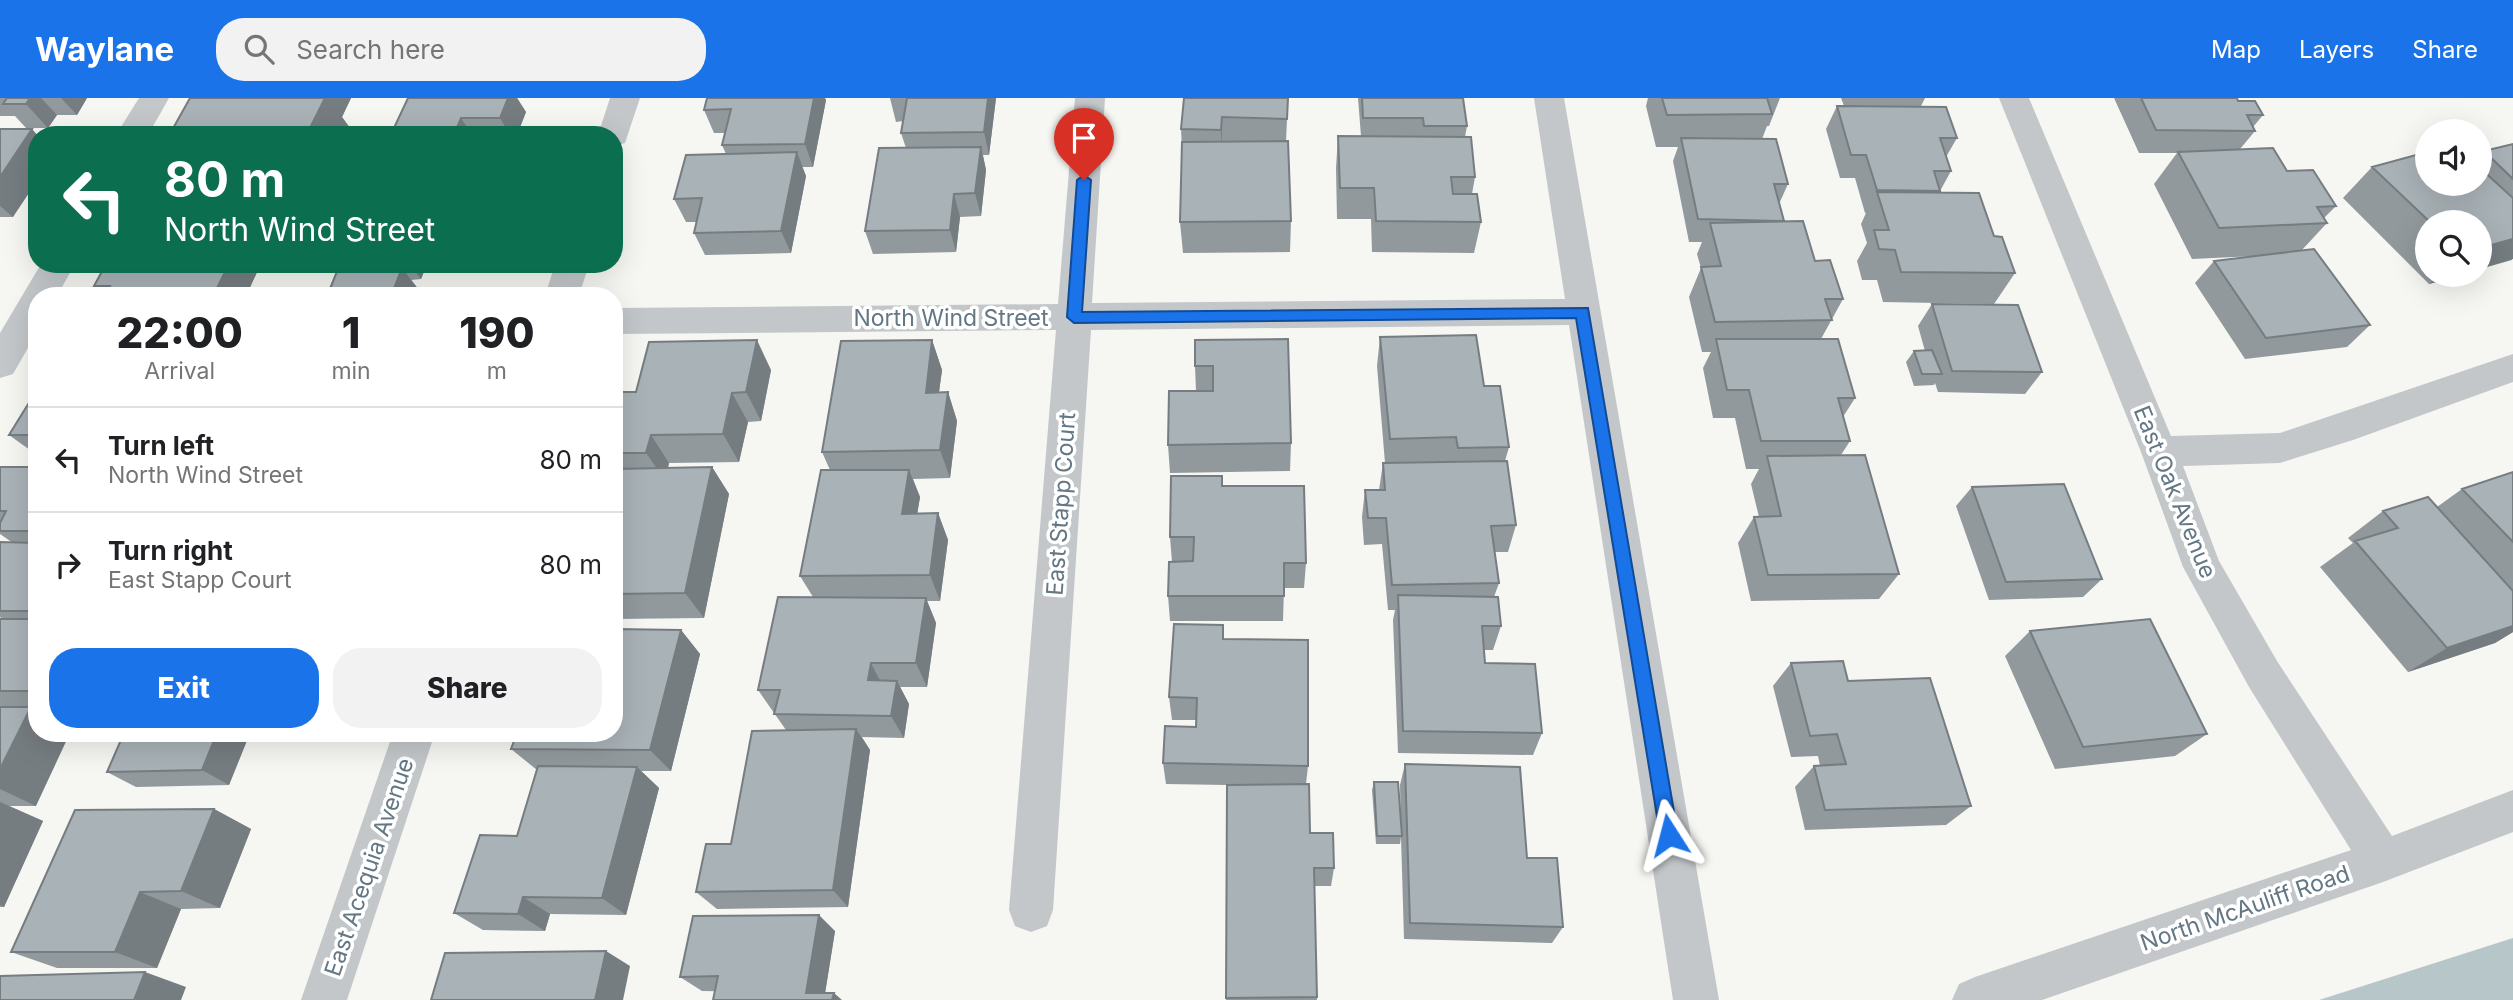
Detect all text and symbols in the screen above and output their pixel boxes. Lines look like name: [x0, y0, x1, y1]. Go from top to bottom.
search box: [216, 18, 706, 81]
text: Waylane: [35, 29, 174, 69]
icon: search: [240, 30, 278, 68]
text: Search here: [296, 34, 445, 65]
text: Map: [2211, 35, 2261, 64]
text: Layers: [2299, 35, 2374, 64]
text: Share: [2412, 35, 2478, 64]
pin: [1054, 108, 1114, 180]
icon: arrive: [1065, 119, 1103, 157]
map controls: [2415, 119, 2492, 287]
button: sound: [2415, 119, 2492, 196]
text: 80 m: [164, 150, 285, 209]
icon: left: [49, 154, 140, 245]
text: North Wind Street: [164, 210, 435, 249]
button: search: [2415, 210, 2492, 287]
street label: North Wind Street: [853, 304, 1049, 332]
text: 22:00: [116, 307, 243, 358]
text: 1: [342, 307, 360, 358]
text: 190: [459, 307, 535, 358]
text: Arrival: [144, 357, 215, 385]
text: min: [331, 357, 371, 385]
text: m: [487, 357, 507, 385]
street label: East Oak Avenue: [2128, 402, 2222, 582]
street label: East Stapp Court: [1041, 411, 1081, 597]
text: Turn left: [108, 430, 214, 461]
icon: left: [49, 441, 87, 479]
text: 80 m: [539, 444, 602, 475]
text: North Wind Street: [108, 461, 303, 489]
text: Turn right: [108, 535, 233, 566]
icon: right: [49, 546, 87, 584]
text: 80 m: [539, 549, 602, 580]
text: East Stapp Court: [108, 566, 292, 594]
button: Exit: [49, 648, 319, 728]
button: Share: [333, 648, 602, 728]
street label: East Acequia Avenue: [319, 754, 419, 980]
position arrow: [1632, 798, 1706, 872]
street label: North McAuliff Road: [2137, 859, 2353, 957]

